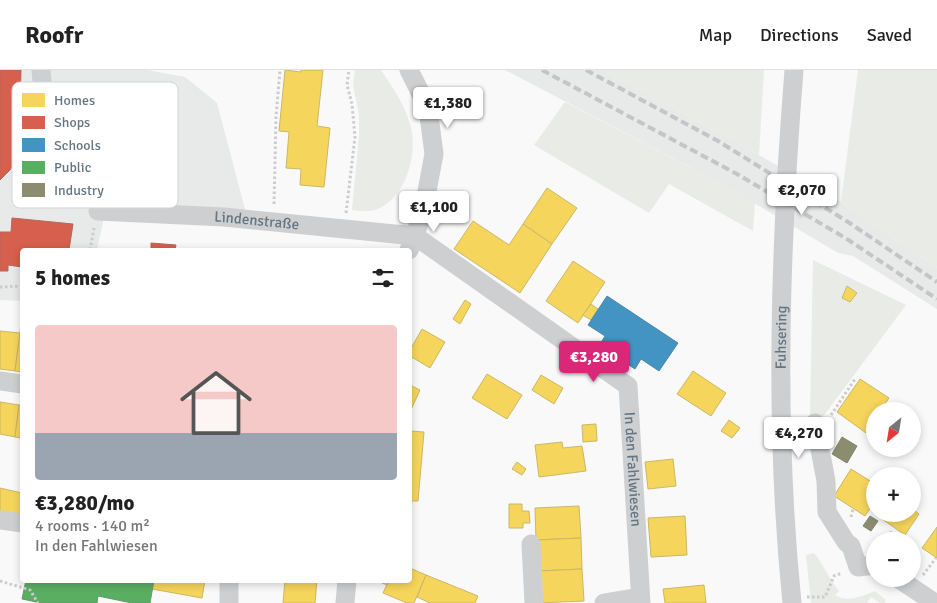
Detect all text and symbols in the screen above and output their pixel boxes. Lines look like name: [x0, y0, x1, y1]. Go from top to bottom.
text: Roofr: [25, 20, 83, 50]
text: Map: [699, 24, 732, 46]
text: Directions: [760, 24, 839, 46]
text: Saved: [867, 24, 912, 46]
legend: [12, 82, 178, 208]
pin: €1,380: [407, 87, 489, 129]
text: Homes: [54, 92, 95, 109]
text: €1,380: [424, 93, 472, 113]
text: Shops: [54, 114, 90, 131]
text: Schools: [54, 137, 101, 154]
text: Public: [54, 159, 92, 176]
pin: €2,070: [761, 174, 843, 216]
text: €2,070: [778, 180, 826, 200]
text: Industry: [54, 182, 104, 199]
pin: €1,100: [393, 190, 475, 233]
text: €1,100: [410, 197, 458, 217]
street label: Lindenstraße: [214, 208, 300, 233]
icon: filters: [369, 264, 397, 292]
text: 5 homes: [35, 265, 110, 291]
street label: Fuhsering: [772, 305, 791, 369]
pin: €3,280: [553, 340, 635, 383]
text: €3,280: [570, 347, 618, 367]
icon: home: [171, 358, 261, 448]
north arrow: [866, 402, 921, 458]
map controls: [866, 402, 921, 587]
street label: In den Fahlwiesen: [621, 411, 645, 527]
pin: €4,270: [758, 416, 840, 459]
text: €4,270: [775, 423, 823, 443]
button: +: [866, 467, 921, 522]
text: €3,280/mo: [35, 490, 134, 516]
text: 4 rooms · 140 m²: [35, 516, 150, 536]
button: −: [866, 532, 921, 587]
text: In den Fahlwiesen: [35, 536, 158, 556]

